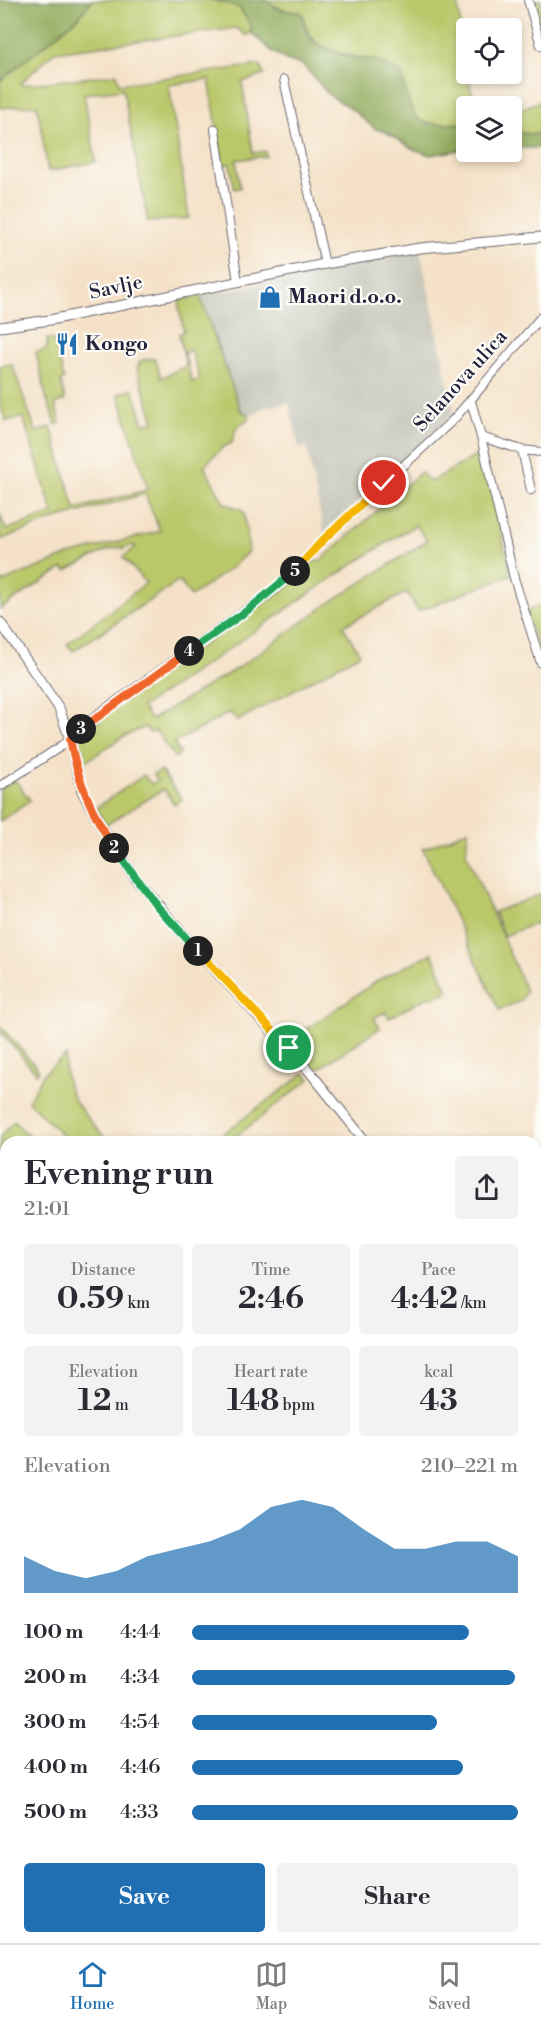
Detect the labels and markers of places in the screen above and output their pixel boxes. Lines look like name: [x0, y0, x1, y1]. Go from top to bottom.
shop icon: Maori d.o.o.: [257, 284, 283, 310]
place label: Maori d.o.o.: [288, 285, 402, 310]
restaurant icon: Kongo: [54, 331, 80, 357]
place label: Kongo: [85, 332, 148, 357]
pin: [358, 457, 409, 508]
pin: 5: [280, 556, 310, 586]
pin: 4: [174, 636, 204, 666]
pin: 3: [66, 714, 96, 744]
pin: 2: [99, 833, 129, 863]
pin: 1: [183, 936, 213, 966]
pin: [263, 1022, 314, 1073]

